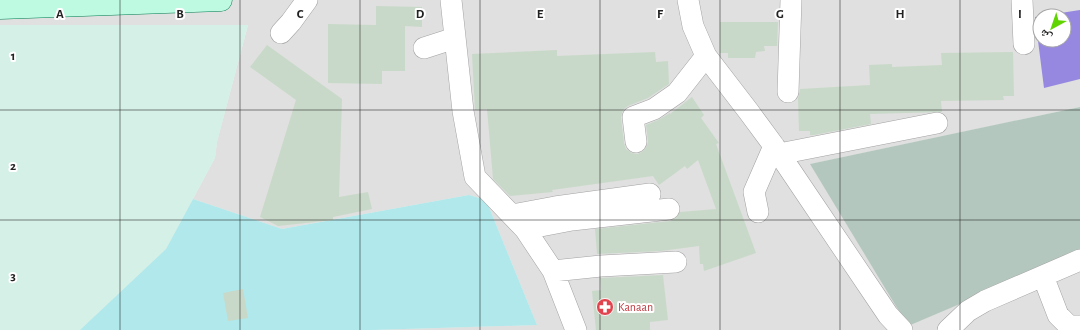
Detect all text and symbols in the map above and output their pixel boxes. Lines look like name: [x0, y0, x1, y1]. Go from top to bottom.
text: A: [56, 8, 64, 21]
text: B: [176, 8, 184, 21]
text: C: [297, 8, 304, 21]
text: D: [416, 8, 425, 21]
text: E: [537, 8, 544, 21]
text: F: [657, 8, 664, 21]
text: G: [776, 8, 784, 21]
text: H: [895, 8, 905, 21]
text: I: [1018, 8, 1022, 21]
north arrow: [1032, 8, 1072, 48]
text: ش: [1038, 26, 1055, 43]
text: 1: [11, 50, 15, 63]
text: 2: [10, 160, 16, 173]
text: 3: [10, 270, 16, 283]
pharmacy icon: Kanaan: [595, 297, 615, 317]
place label: Kanaan: [618, 301, 653, 313]

